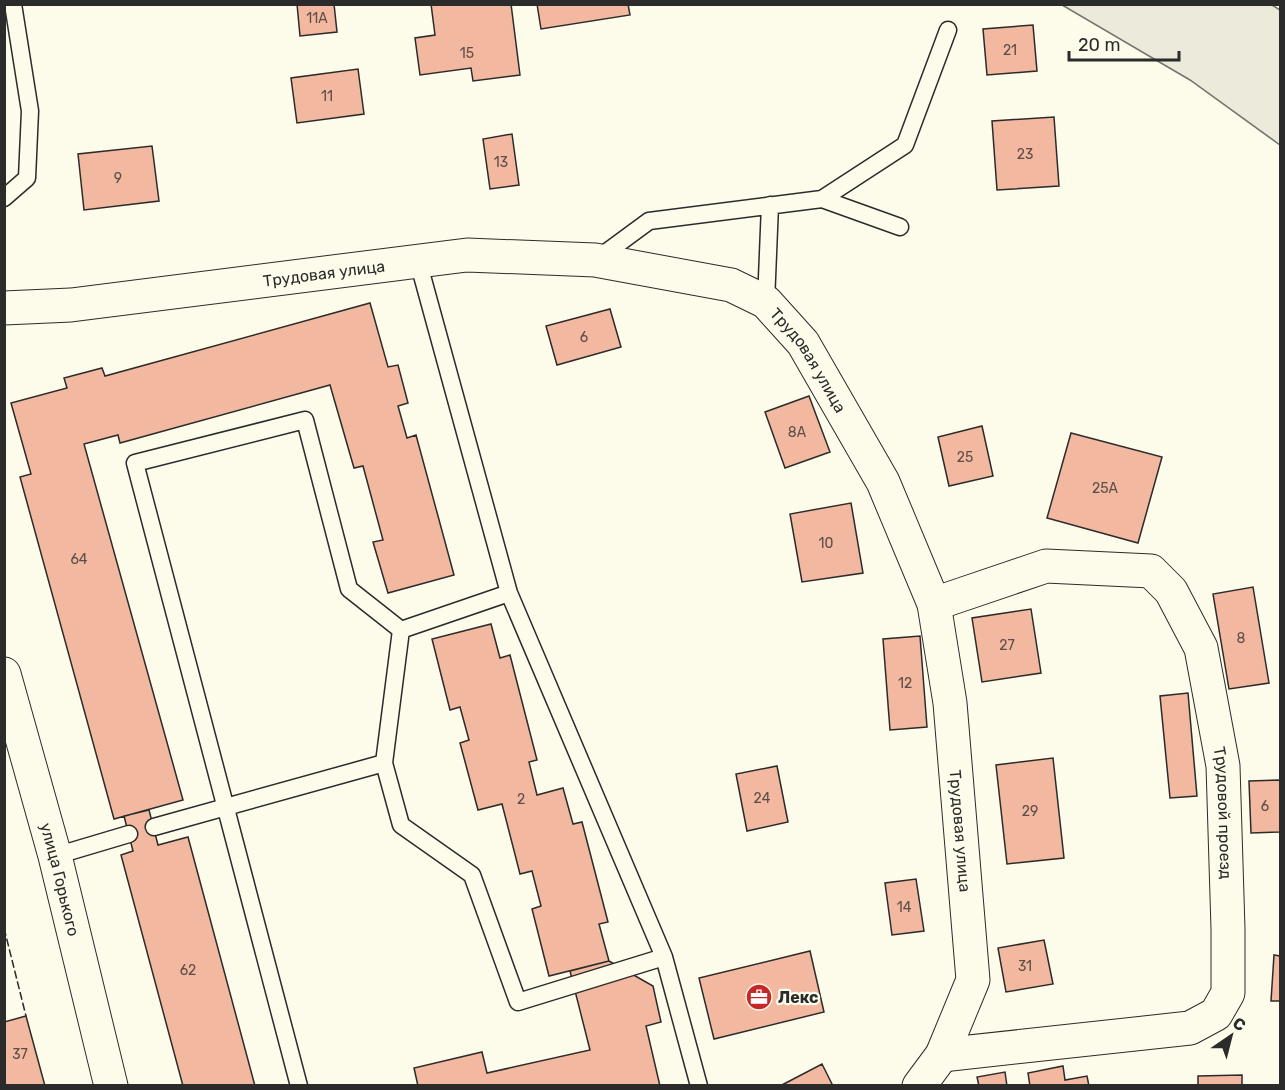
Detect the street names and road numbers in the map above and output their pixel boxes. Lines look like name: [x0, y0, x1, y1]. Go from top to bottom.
street label: Трудовая улица: [262, 256, 386, 291]
street label: Трудовая улица: [766, 304, 850, 416]
street label: Трудовой проезд: [1210, 745, 1235, 880]
street label: Трудовая улица: [946, 769, 975, 893]
street label: улица Горького: [36, 821, 83, 938]

